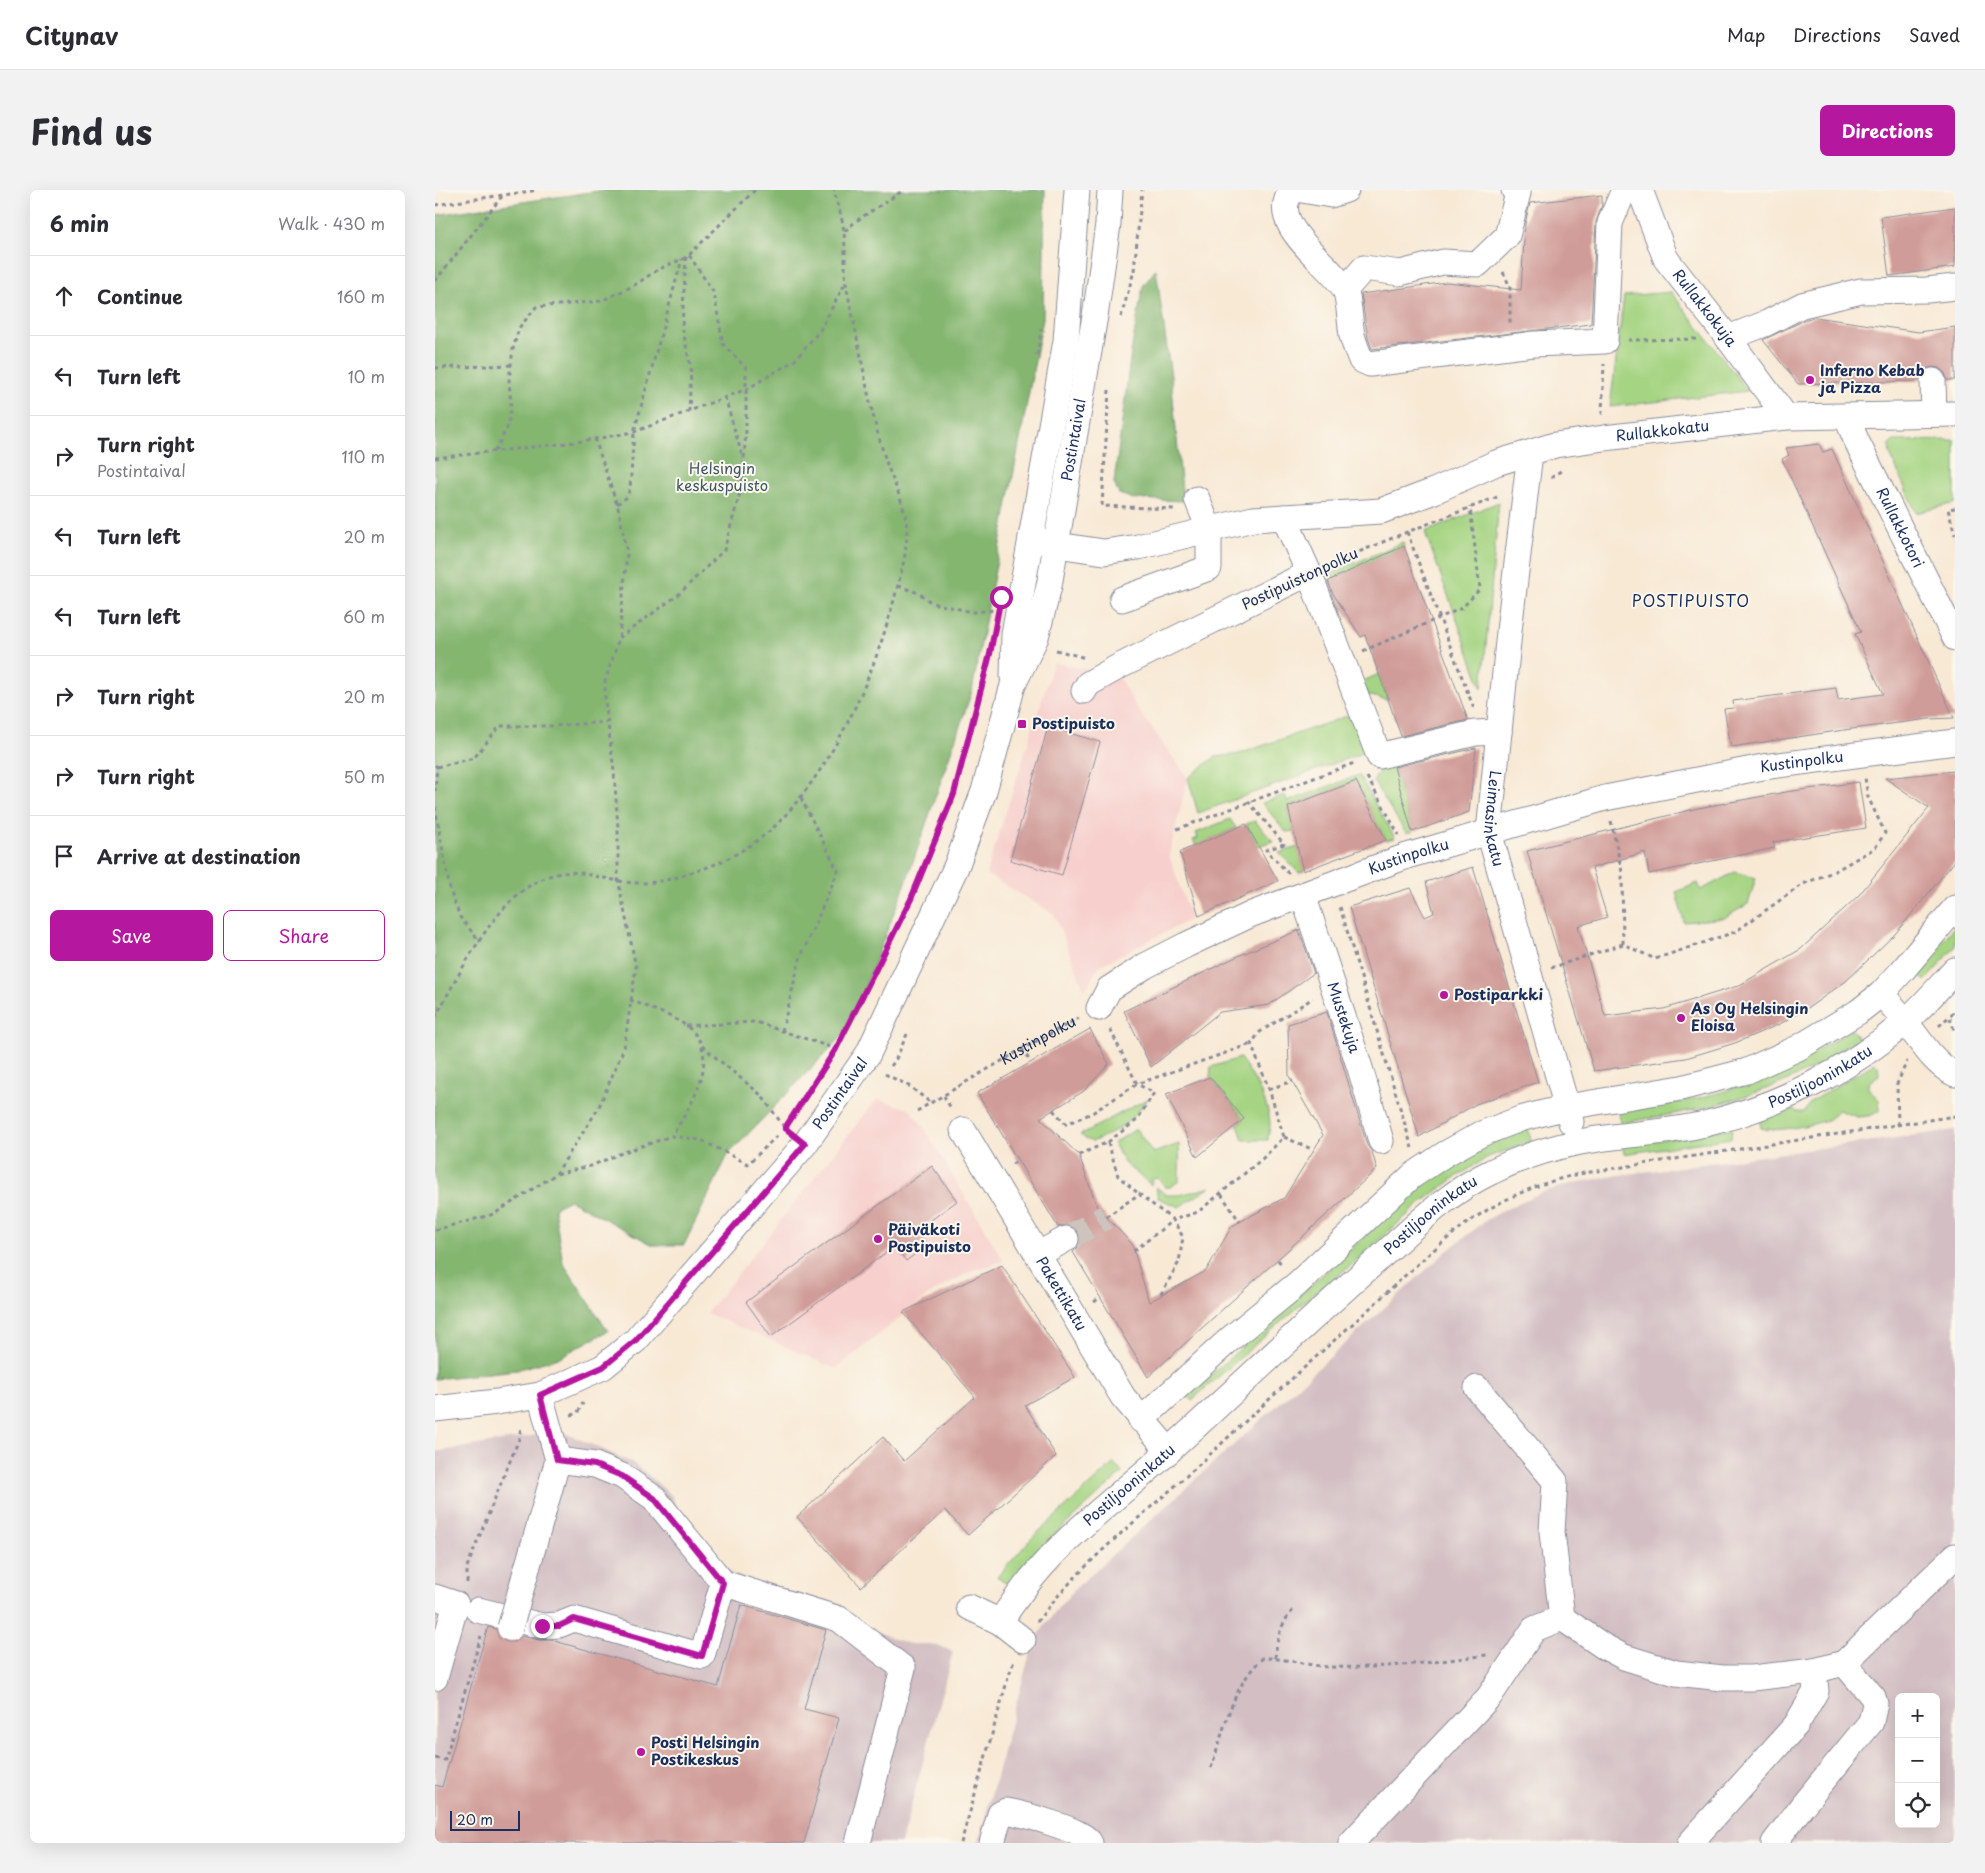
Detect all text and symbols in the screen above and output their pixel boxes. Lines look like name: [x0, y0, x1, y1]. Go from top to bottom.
text: Citynav: [25, 17, 118, 53]
text: Map: [1727, 21, 1765, 48]
text: Directions: [1793, 21, 1881, 48]
text: Saved: [1909, 21, 1960, 48]
text: Find us: [30, 104, 152, 157]
button: Directions: [1820, 105, 1955, 156]
text: 6 min: [50, 207, 109, 239]
text: Walk · 430 m: [278, 211, 385, 235]
street label: Rullakkokuja: [1668, 263, 1744, 351]
icon: ahead: [50, 282, 78, 310]
text: Continue: [97, 282, 183, 310]
text: 160 m: [337, 284, 385, 308]
place label: Inferno Kebab ja Pizza: [1818, 358, 1925, 398]
icon: left: [50, 362, 78, 390]
text: Turn left: [97, 362, 181, 390]
text: 10 m: [348, 364, 385, 388]
marker: Inferno Kebab ja Pizza: [1804, 374, 1816, 386]
street label: Postintaival: [1054, 396, 1091, 482]
street label: Rullakkokatu: [1614, 413, 1710, 447]
text: Turn right: [97, 430, 195, 458]
icon: right: [50, 442, 78, 470]
text: 110 m: [342, 444, 385, 468]
park label: Helsingin keskuspuisto: [676, 456, 768, 496]
text: Postintaival: [97, 458, 186, 482]
street label: Rullakkotori: [1871, 483, 1931, 571]
icon: left: [50, 522, 78, 550]
text: Turn left: [97, 522, 181, 550]
text: 20 m: [344, 524, 385, 548]
street label: Postipuistonpolku: [1237, 541, 1361, 615]
route start: [990, 586, 1013, 609]
district label: POSTIPUISTO: [1632, 588, 1750, 612]
icon: left: [50, 602, 78, 630]
text: Turn left: [97, 602, 181, 630]
text: 60 m: [343, 604, 385, 628]
icon: right: [50, 682, 78, 710]
text: Turn right: [97, 682, 195, 710]
text: 20 m: [344, 684, 385, 708]
place label: Postipuisto: [1032, 711, 1115, 734]
marker: Postipuisto: [1016, 718, 1028, 730]
street label: Kustinpolku: [1758, 744, 1845, 777]
icon: right: [50, 762, 78, 790]
text: Turn right: [97, 762, 195, 790]
text: 50 m: [344, 764, 385, 788]
street label: Leimasinkatu: [1479, 770, 1511, 869]
street label: Kustinpolku: [1364, 831, 1451, 880]
icon: arrive: [50, 842, 78, 870]
text: Arrive at destination: [97, 842, 301, 870]
button: Save: [50, 910, 213, 961]
button: Share: [223, 910, 385, 961]
street label: Mustekuja: [1322, 978, 1368, 1056]
place label: Postiparkki: [1454, 982, 1543, 1005]
marker: Postiparkki: [1438, 989, 1450, 1001]
place label: As Oy Helsingin Eloisa: [1690, 996, 1809, 1036]
street label: Kustinpolku: [995, 1009, 1079, 1070]
marker: As Oy Helsingin Eloisa: [1675, 1012, 1687, 1024]
street label: Postiljooninkatu: [1764, 1038, 1876, 1113]
street label: Postintaival: [806, 1052, 872, 1133]
street label: Postiljooninkatu: [1378, 1169, 1481, 1259]
place label: Päiväkoti Postipuisto: [888, 1217, 971, 1257]
marker: Päiväkoti Postipuisto: [872, 1233, 884, 1245]
street label: Pakettikatu: [1031, 1252, 1094, 1334]
street label: Postiljooninkatu: [1077, 1438, 1180, 1531]
route end: [531, 1615, 554, 1638]
map controls: [1895, 1693, 1940, 1828]
button: +: [1895, 1693, 1940, 1738]
place label: Posti Helsingin Postikeskus: [651, 1730, 760, 1770]
button: −: [1895, 1738, 1940, 1783]
marker: Posti Helsingin Postikeskus: [635, 1746, 647, 1758]
button: locate: [1895, 1783, 1940, 1828]
scale bar: [450, 1808, 520, 1831]
text: 20 m: [457, 1809, 493, 1830]

